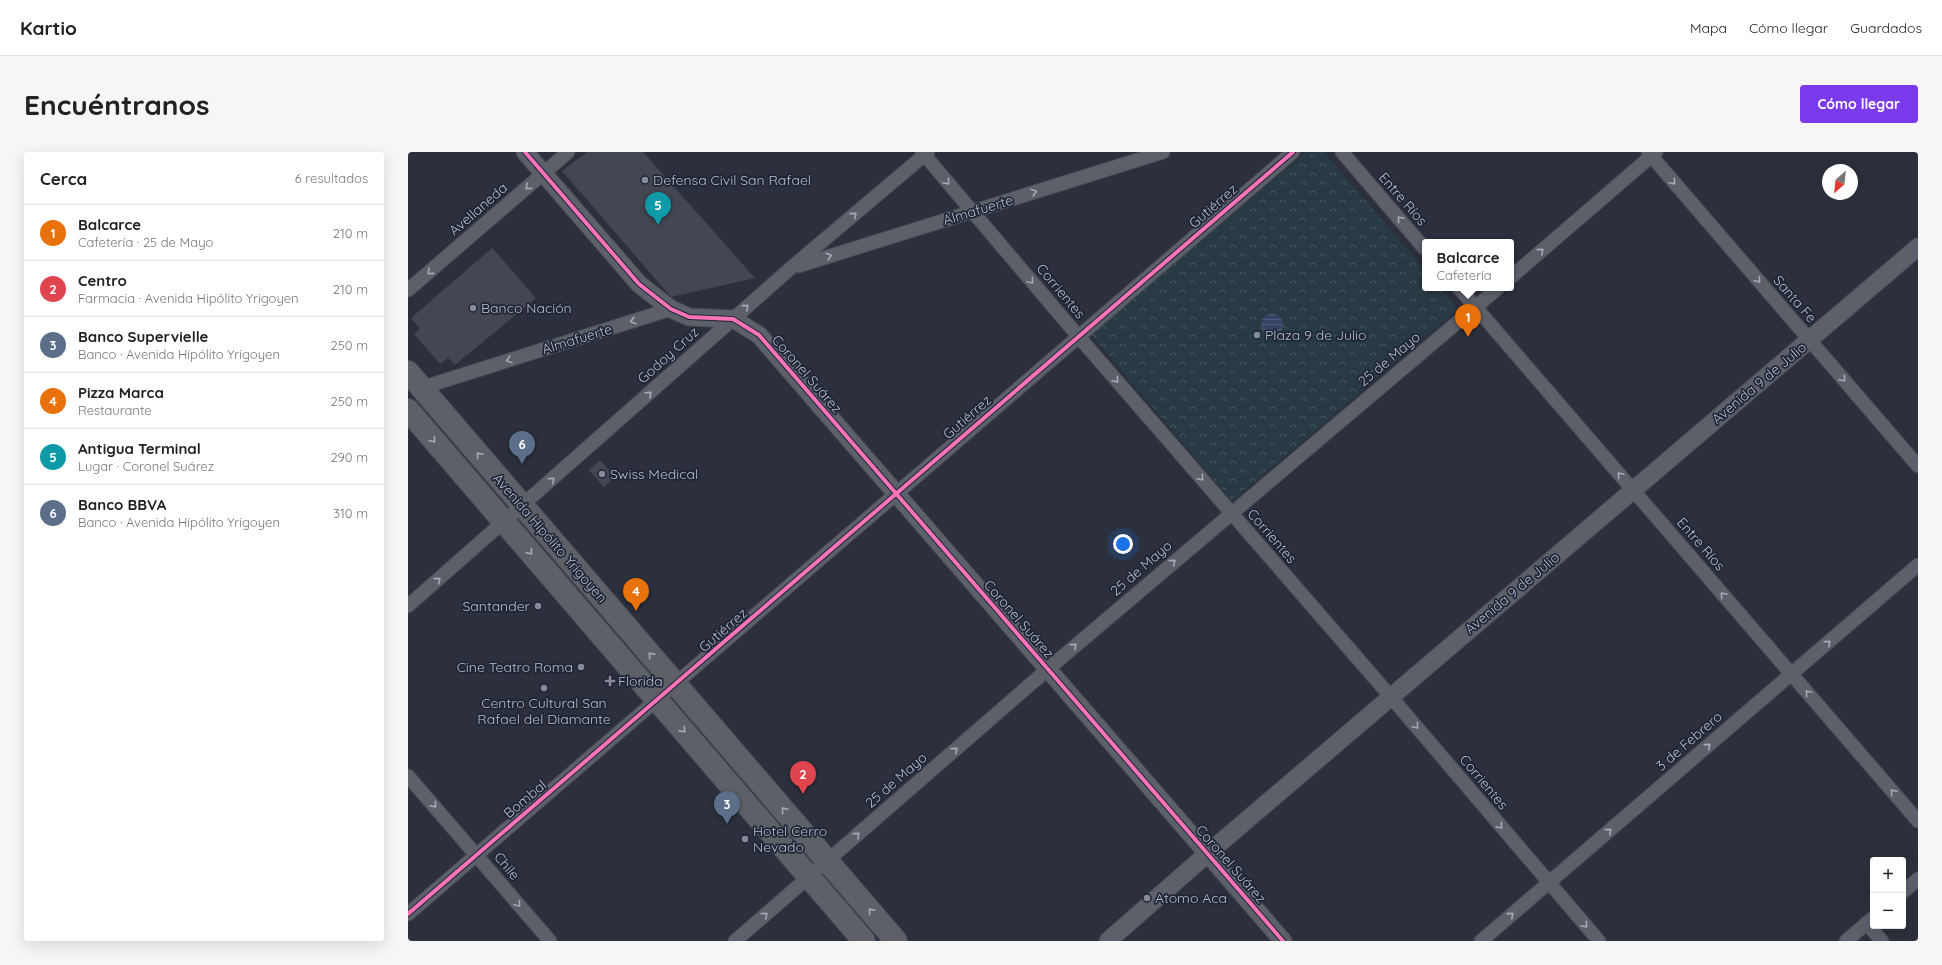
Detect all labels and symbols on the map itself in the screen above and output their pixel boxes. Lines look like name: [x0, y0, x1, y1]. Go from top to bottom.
north arrow: [1822, 164, 1858, 200]
street label: Entre Ríos: [1375, 169, 1431, 229]
place label: Defensa Civil San Rafael: [653, 171, 811, 189]
marker: Defensa Civil San Rafael: [640, 175, 650, 185]
one-way arrow: [943, 177, 950, 184]
one-way arrow: [1668, 177, 1675, 184]
street label: Avellaneda: [445, 179, 511, 239]
street label: Gutiérrez: [1185, 180, 1241, 232]
one-way arrow: [525, 182, 533, 189]
one-way arrow: [1030, 188, 1037, 197]
street label: Almafuerte: [941, 191, 1015, 229]
pin: 5: [645, 192, 671, 225]
one-way arrow: [849, 212, 857, 219]
one-way arrow: [1397, 216, 1404, 224]
one-way arrow: [1536, 249, 1543, 256]
one-way arrow: [826, 252, 833, 261]
street label: Corrientes: [1033, 260, 1089, 322]
one-way arrow: [427, 267, 434, 274]
street label: Santa Fe: [1769, 272, 1821, 327]
one-way arrow: [1753, 275, 1760, 283]
one-way arrow: [1027, 276, 1034, 283]
place label: Banco Nación: [481, 299, 572, 317]
marker: Banco Nación: [468, 303, 478, 313]
pin: 1: [1455, 304, 1481, 337]
one-way arrow: [742, 305, 749, 312]
one-way arrow: [630, 316, 637, 325]
street label: Almafuerte: [540, 320, 614, 358]
street label: Godoy Cruz: [634, 323, 703, 387]
place label: Plaza 9 de Julio: [1265, 326, 1367, 344]
street label: 25 de Mayo: [1354, 328, 1424, 390]
marker: Plaza 9 de Julio: [1252, 330, 1262, 340]
street label: Coronel Suárez: [768, 331, 846, 417]
street label: Avenida 9 de Julio: [1708, 338, 1810, 428]
one-way arrow: [506, 355, 513, 364]
one-way arrow: [1838, 374, 1845, 381]
one-way arrow: [1111, 375, 1118, 382]
one-way arrow: [644, 391, 652, 398]
street label: Gutiérrez: [939, 391, 995, 443]
pin: 6: [509, 431, 535, 464]
one-way arrow: [429, 435, 436, 442]
one-way arrow: [477, 453, 484, 460]
place label: Swiss Medical: [610, 465, 698, 483]
marker: Swiss Medical: [597, 469, 607, 479]
street label: Avenida Hipólito Yrigoyen: [489, 470, 611, 606]
one-way arrow: [1617, 472, 1624, 480]
one-way arrow: [1196, 473, 1203, 481]
one-way arrow: [547, 477, 555, 485]
street label: Corrientes: [1243, 505, 1301, 567]
street label: Entre Ríos: [1673, 514, 1729, 574]
your location: [1113, 534, 1133, 554]
street label: 25 de Mayo: [1106, 536, 1176, 600]
one-way arrow: [525, 547, 532, 555]
street label: Avenida 9 de Julio: [1461, 548, 1563, 638]
one-way arrow: [1168, 559, 1176, 567]
street label: Coronel Suárez: [980, 576, 1058, 662]
one-way arrow: [433, 578, 440, 585]
pin: 4: [623, 578, 649, 611]
one-way arrow: [1720, 592, 1727, 599]
place label: Santander: [462, 597, 531, 615]
marker: Santander: [533, 601, 543, 611]
street label: Gutiérrez: [695, 604, 751, 656]
one-way arrow: [1823, 641, 1830, 648]
one-way arrow: [1070, 644, 1077, 651]
one-way arrow: [648, 652, 655, 660]
place label: Cine Teatro Roma: [457, 658, 573, 676]
marker: Cine Teatro Roma: [576, 662, 586, 672]
place label: Florida: [618, 672, 663, 690]
marker: Florida: [605, 676, 615, 686]
marker: Centro Cultural San Rafael del Diamante: [539, 683, 549, 693]
one-way arrow: [1805, 690, 1812, 698]
place label: Centro Cultural San Rafael del Diamante: [477, 694, 611, 728]
street label: 3 de Febrero: [1652, 707, 1726, 775]
one-way arrow: [1412, 722, 1419, 729]
one-way arrow: [678, 726, 685, 733]
one-way arrow: [1703, 744, 1711, 751]
one-way arrow: [950, 747, 958, 755]
street label: 25 de Mayo: [861, 748, 931, 812]
street label: Corrientes: [1456, 751, 1512, 813]
pin: 2: [790, 761, 816, 794]
street label: Bombal: [500, 776, 550, 822]
one-way arrow: [1890, 789, 1897, 796]
pin: 3: [714, 791, 740, 824]
one-way arrow: [429, 800, 436, 808]
one-way arrow: [782, 808, 789, 815]
street label: Coronel Suárez: [1192, 821, 1270, 907]
one-way arrow: [1496, 821, 1503, 828]
place label: Hotel Cerro Nevado: [753, 822, 827, 856]
one-way arrow: [1604, 828, 1612, 835]
one-way arrow: [852, 833, 860, 840]
marker: Hotel Cerro Nevado: [740, 834, 750, 844]
street label: Chile: [490, 848, 524, 884]
place label: Atomo Aca: [1155, 889, 1227, 907]
marker: Atomo Aca: [1142, 893, 1152, 903]
one-way arrow: [514, 899, 521, 906]
one-way arrow: [868, 909, 875, 916]
one-way arrow: [760, 913, 768, 920]
one-way arrow: [1506, 913, 1513, 920]
one-way arrow: [1580, 920, 1587, 927]

